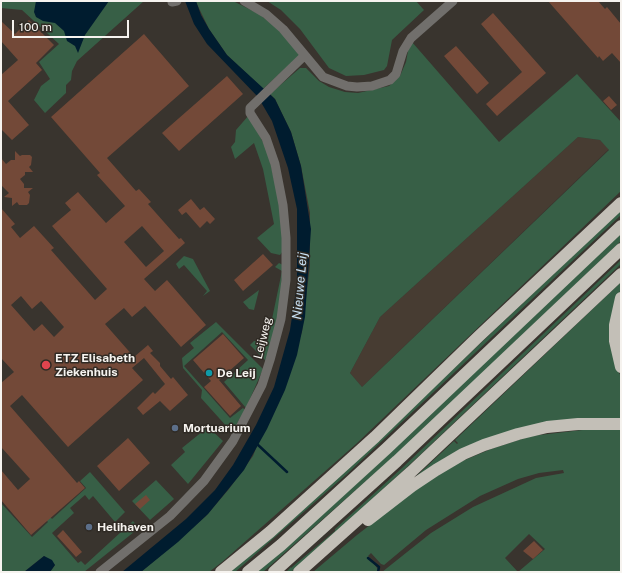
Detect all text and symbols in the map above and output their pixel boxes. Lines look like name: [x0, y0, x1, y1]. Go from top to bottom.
scale bar: [14, 12, 131, 38]
text: 100 m: [19, 20, 52, 34]
water label: Nieuwe Leij: [289, 252, 311, 320]
street label: Leijweg: [251, 315, 275, 361]
place label: ETZ Elisabeth Ziekenhuis: [55, 351, 135, 379]
marker: ETZ Elisabeth Ziekenhuis: [40, 359, 52, 371]
place label: De Leij: [217, 366, 256, 380]
marker: De Leij: [204, 368, 214, 378]
place label: Mortuarium: [183, 421, 251, 435]
marker: Mortuarium: [170, 423, 180, 433]
place label: Helihaven: [97, 520, 154, 534]
marker: Helihaven: [84, 522, 94, 532]

